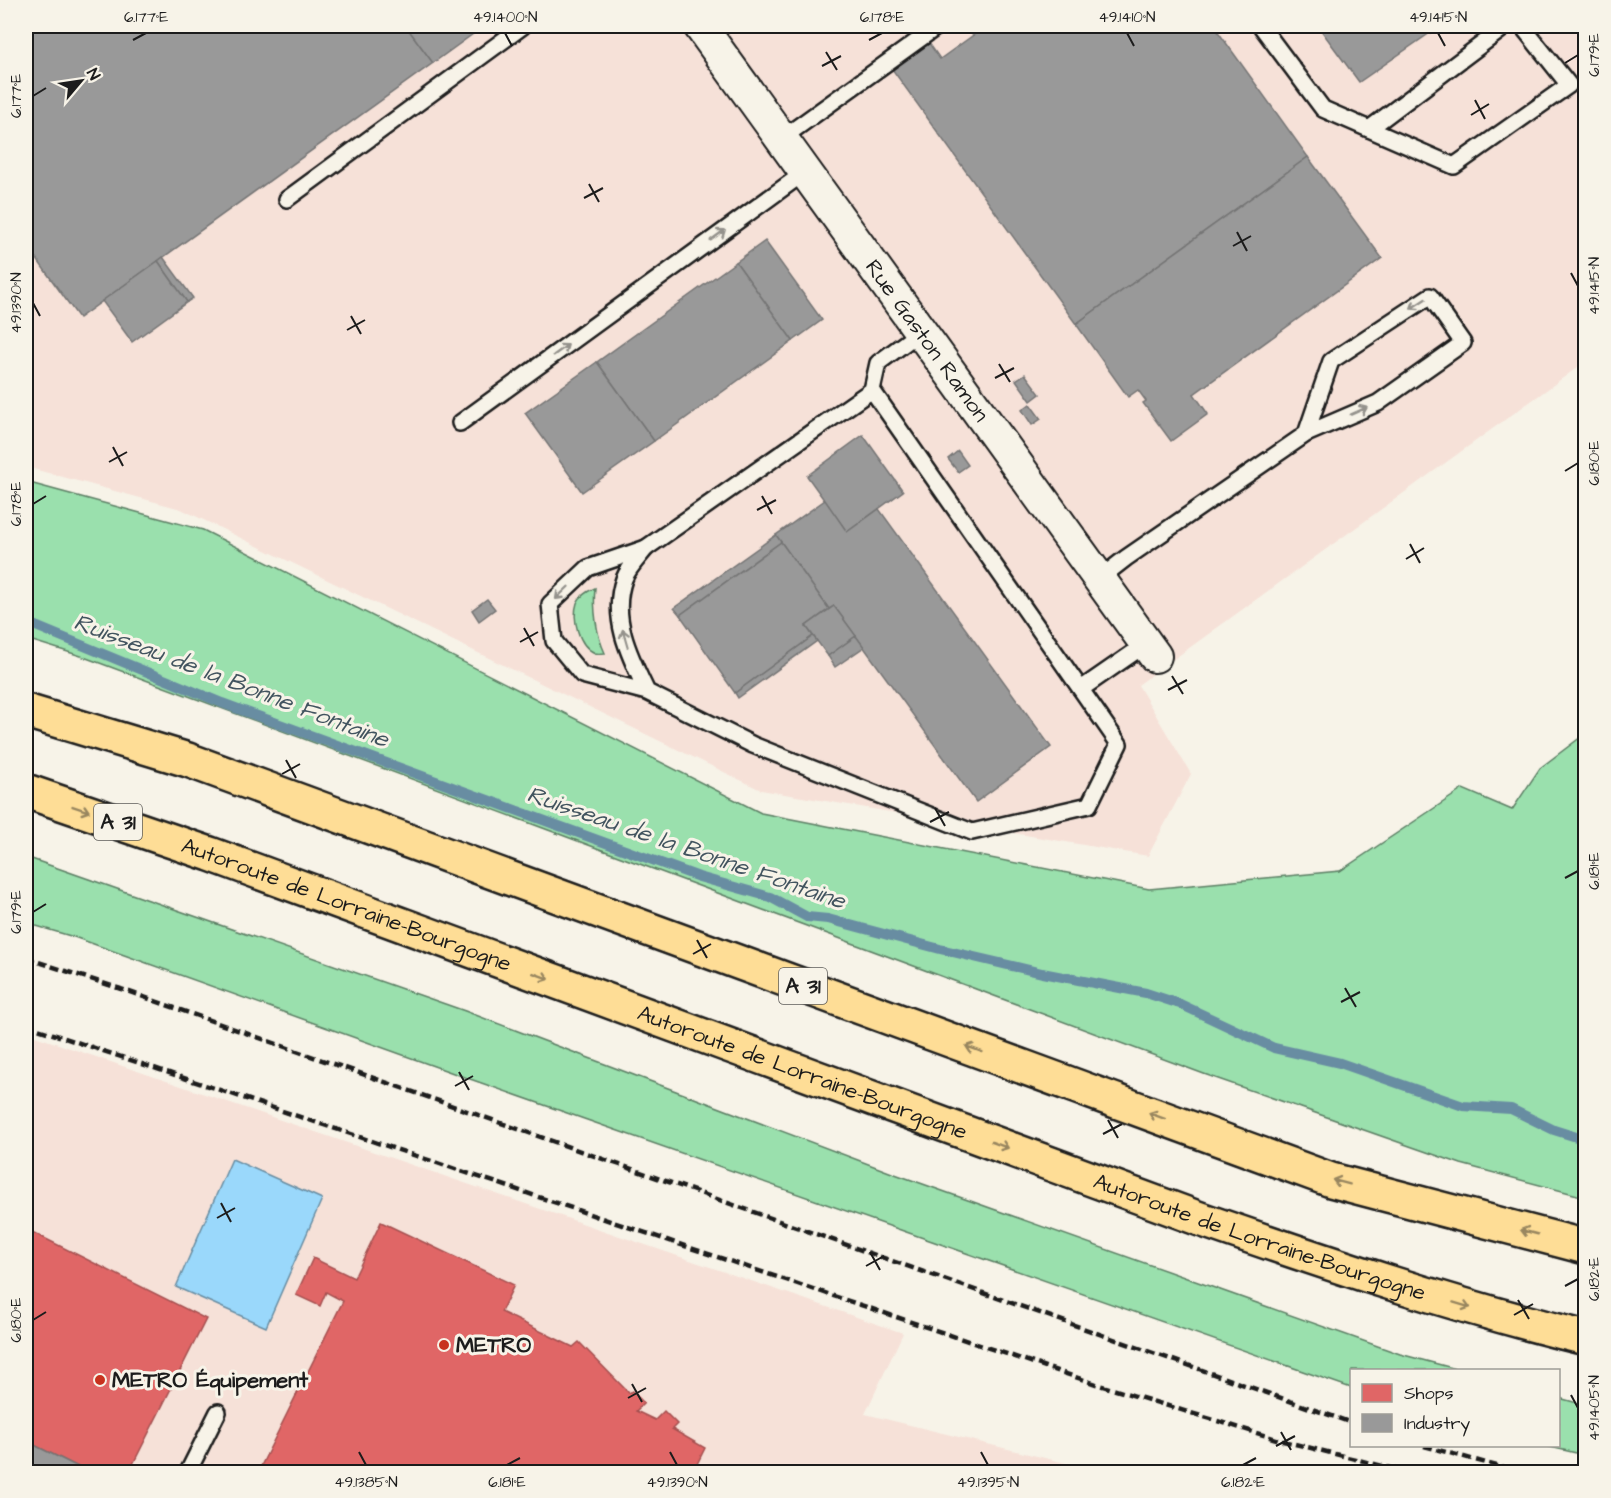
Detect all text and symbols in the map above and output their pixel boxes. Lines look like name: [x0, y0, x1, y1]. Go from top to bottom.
text: 6.177°E: [124, 7, 168, 28]
text: 49.1400°N: [473, 7, 537, 28]
text: 6.178°E: [860, 7, 904, 28]
text: 49.1410°N: [1098, 7, 1156, 28]
text: 49.1415°N: [1409, 7, 1467, 28]
text: 6.179°E: [1584, 33, 1605, 77]
north arrow: [51, 51, 111, 111]
text: N: [81, 64, 105, 84]
text: 6.177°E: [6, 74, 27, 118]
one-way arrow: [710, 229, 726, 241]
street label: Rue Gaston Ramon: [858, 253, 996, 428]
text: 49.1415°N: [1584, 257, 1605, 315]
text: 49.1390°N: [6, 272, 27, 334]
one-way arrow: [1411, 298, 1427, 310]
one-way arrow: [552, 344, 568, 356]
one-way arrow: [1350, 404, 1368, 416]
text: 6.180°E: [1584, 440, 1605, 485]
text: 6.178°E: [6, 482, 27, 526]
one-way arrow: [554, 585, 569, 600]
water label: Ruisseau de la Bonne Fontaine: [69, 605, 394, 757]
one-way arrow: [619, 629, 630, 648]
water label: Ruisseau de la Bonne Fontaine: [522, 778, 851, 919]
road number: A 31: [94, 804, 142, 840]
one-way arrow: [71, 805, 90, 816]
street label: Autoroute de Lorraine-Bourgogne: [177, 830, 516, 979]
text: 6.181°E: [1584, 852, 1605, 890]
text: 6.179°E: [6, 890, 27, 934]
road number: A 31: [779, 968, 827, 1004]
one-way arrow: [531, 971, 550, 982]
street label: Autoroute de Lorraine-Bourgogne: [633, 997, 972, 1147]
one-way arrow: [965, 1042, 984, 1053]
one-way arrow: [1148, 1109, 1167, 1120]
one-way arrow: [990, 1141, 1008, 1152]
street label: Autoroute de Lorraine-Bourgogne: [1089, 1166, 1430, 1308]
one-way arrow: [1331, 1176, 1350, 1187]
one-way arrow: [1520, 1226, 1539, 1238]
text: 6.182°E: [1584, 1257, 1605, 1301]
text: 6.180°E: [6, 1297, 27, 1342]
one-way arrow: [1452, 1300, 1471, 1311]
place label: METRO: [456, 1330, 532, 1361]
marker: METRO: [437, 1338, 451, 1352]
place label: METRO Équipement: [112, 1365, 309, 1396]
legend: [1350, 1369, 1560, 1447]
marker: METRO Équipement: [93, 1373, 107, 1387]
text: 49.1405°N: [1584, 1375, 1605, 1441]
text: Shops: [1404, 1381, 1454, 1406]
text: Industry: [1404, 1411, 1470, 1437]
text: 49.1385°N: [334, 1472, 398, 1493]
text: 6.181°E: [488, 1472, 526, 1493]
text: 49.1390°N: [646, 1472, 708, 1493]
text: 49.1395°N: [957, 1472, 1019, 1493]
text: 6.182°E: [1221, 1472, 1265, 1493]

